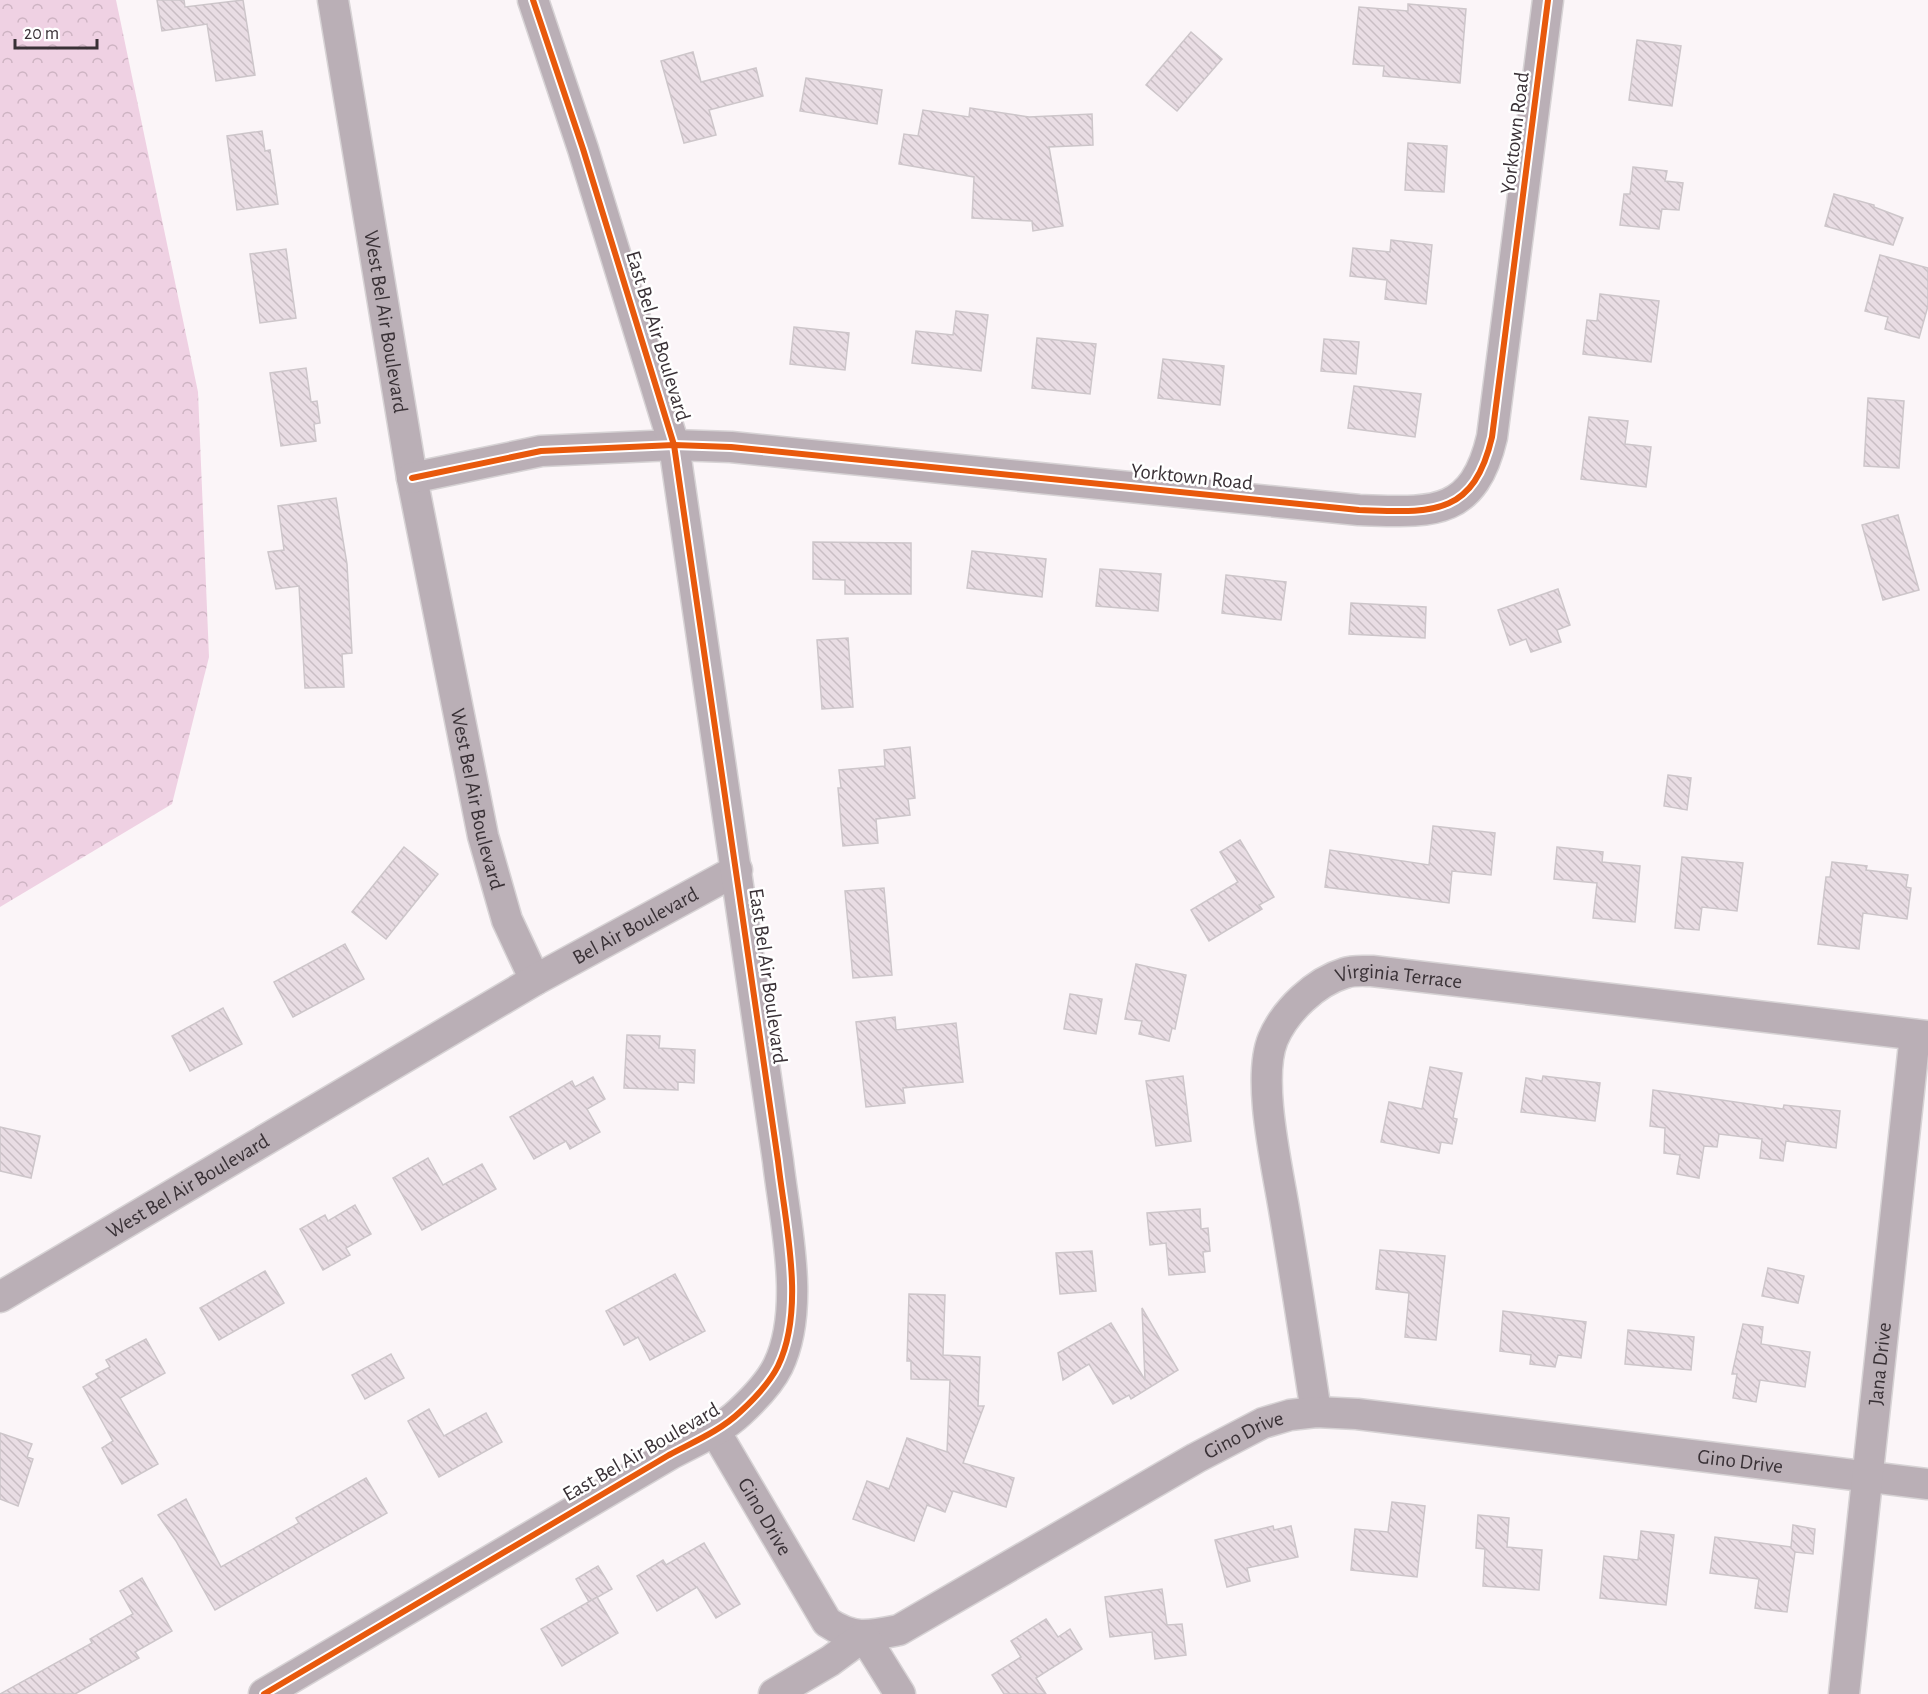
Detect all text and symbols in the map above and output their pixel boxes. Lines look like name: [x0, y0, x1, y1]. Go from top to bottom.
scale bar: [15, 12, 98, 50]
text: 20 m: [24, 25, 59, 43]
street label: Yorktown Road: [1497, 71, 1533, 195]
street label: West Bel Air Boulevard: [361, 229, 412, 415]
street label: East Bel Air Boulevard: [622, 248, 694, 424]
street label: Yorktown Road: [1130, 460, 1254, 494]
street label: West Bel Air Boulevard: [447, 706, 508, 892]
street label: Bel Air Boulevard: [569, 883, 702, 968]
street label: East Bel Air Boulevard: [745, 887, 791, 1065]
street label: Virginia Terrace: [1332, 960, 1463, 992]
street label: West Bel Air Boulevard: [103, 1130, 273, 1242]
street label: Jana Drive: [1865, 1321, 1894, 1406]
street label: East Bel Air Boulevard: [559, 1399, 723, 1505]
street label: Gino Drive: [1200, 1407, 1286, 1463]
street label: Gino Drive: [1696, 1445, 1784, 1477]
street label: Gino Drive: [734, 1474, 796, 1559]

